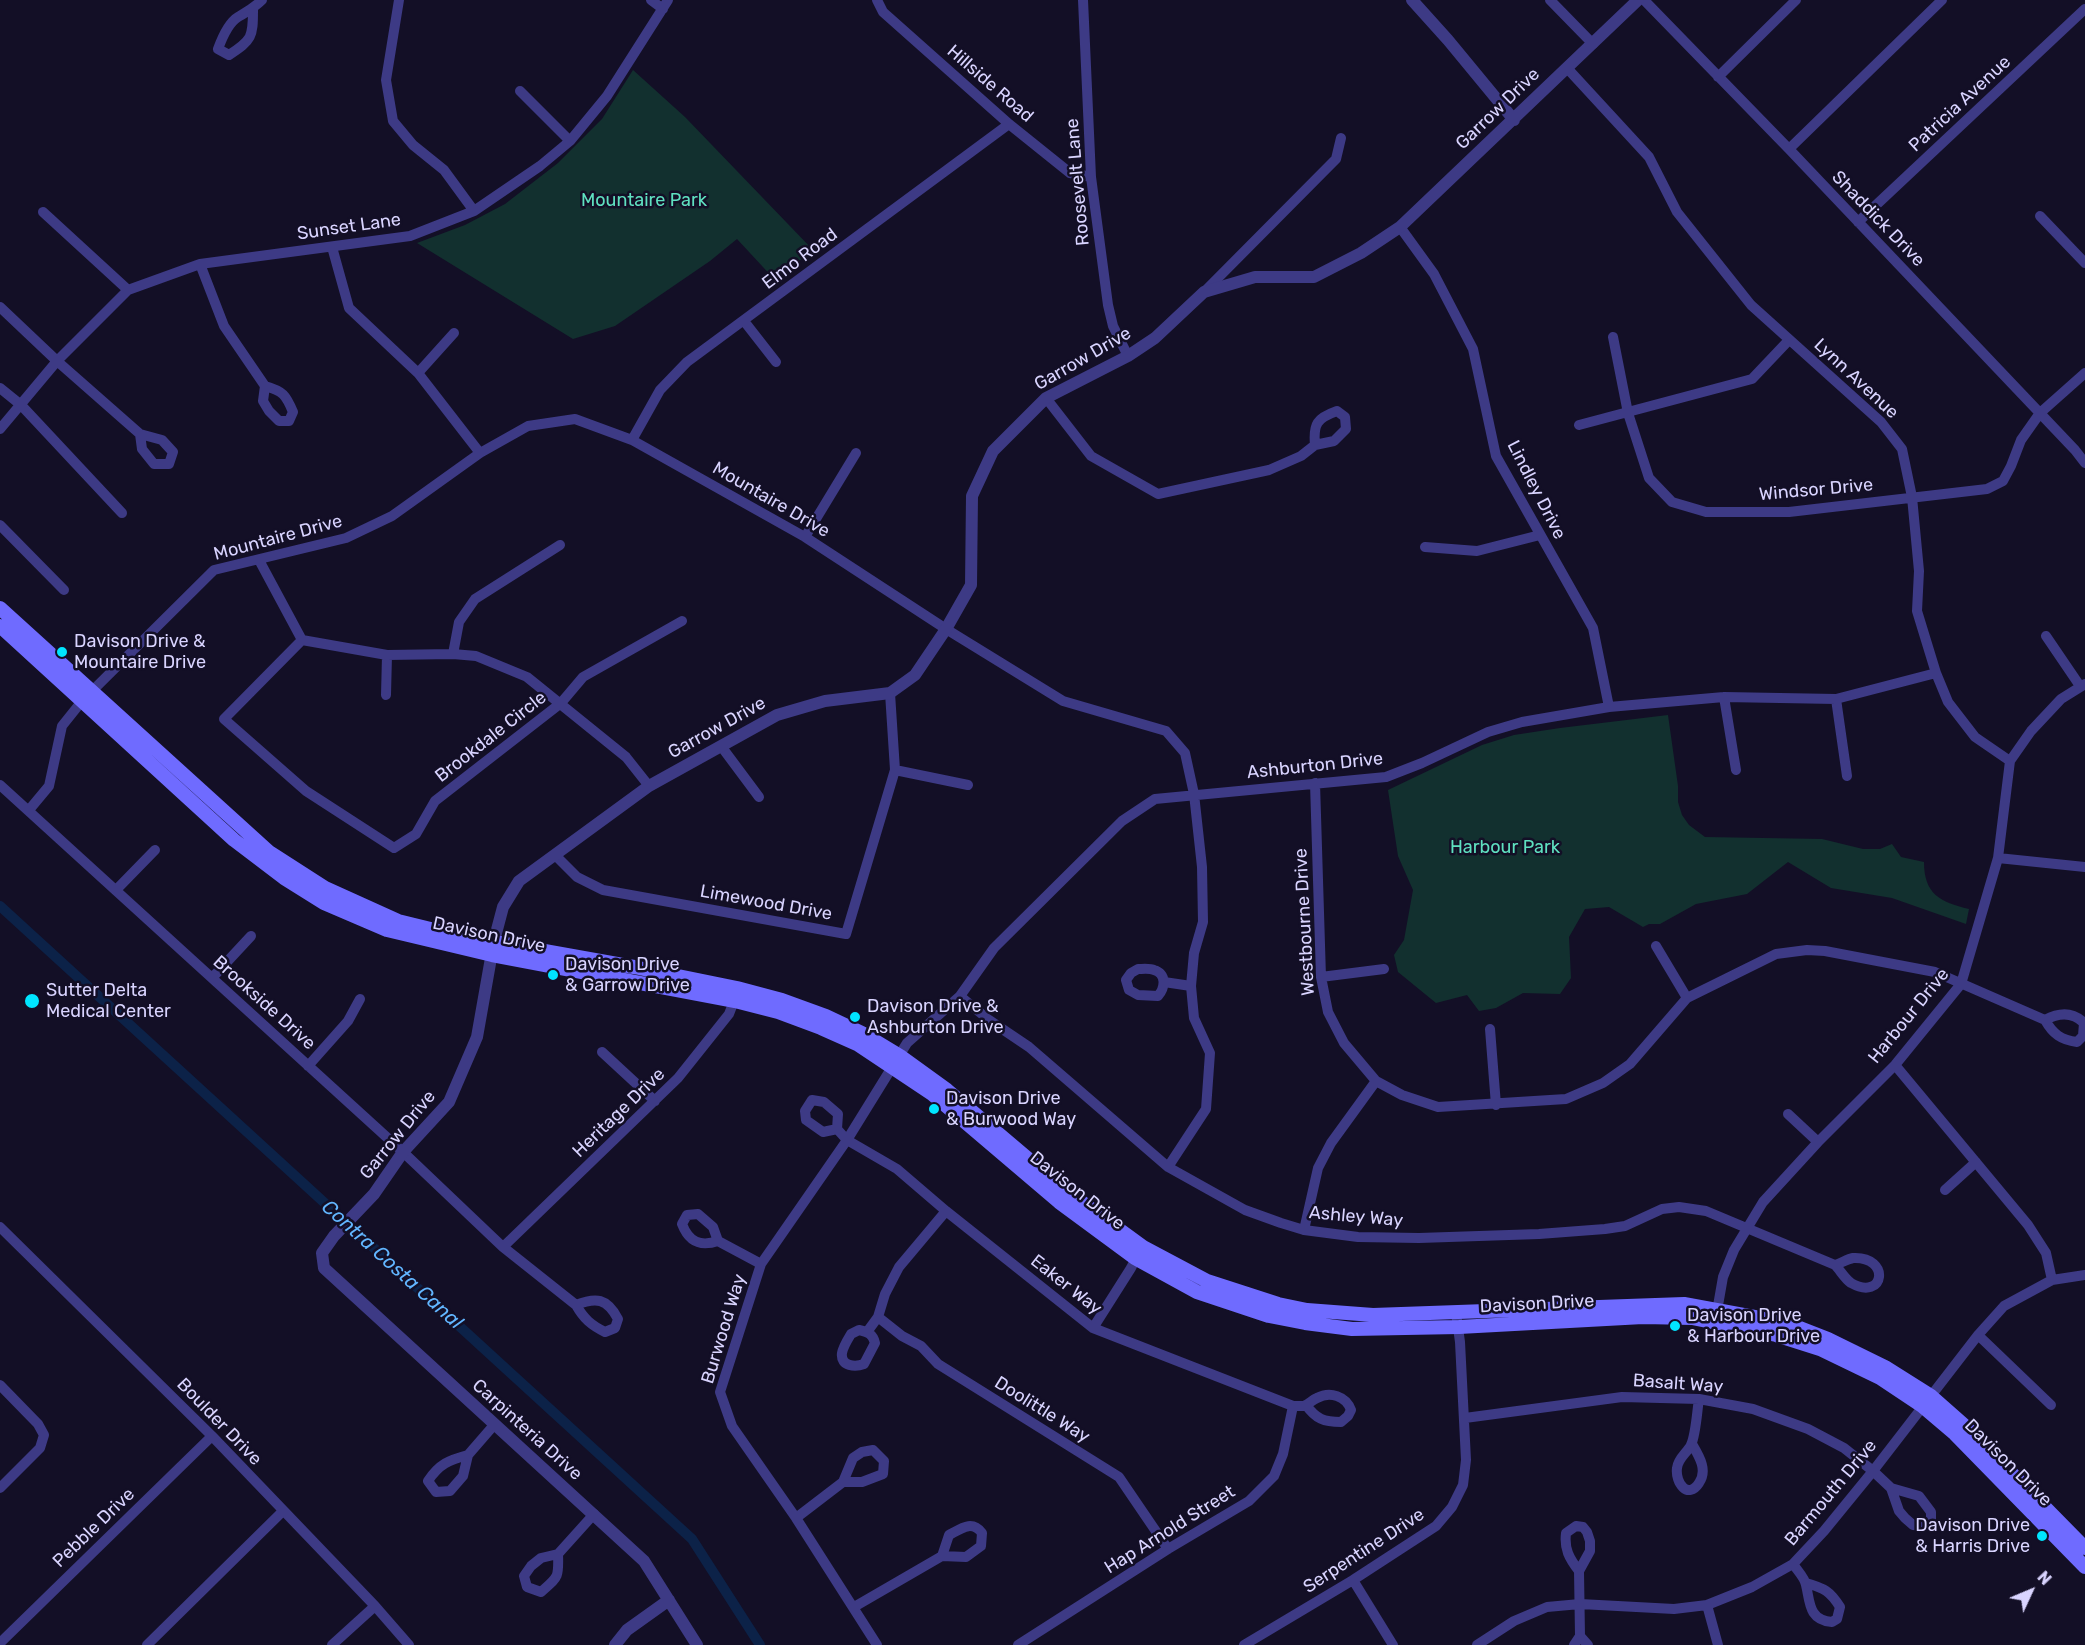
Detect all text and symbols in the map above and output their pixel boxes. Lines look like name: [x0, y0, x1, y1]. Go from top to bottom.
street label: Hillside Road: [942, 41, 1038, 127]
street label: Patricia Avenue: [1905, 51, 2015, 157]
street label: Garrow Drive: [1452, 64, 1544, 154]
street label: Roosevelt Lane: [1062, 117, 1094, 247]
street label: Shaddick Drive: [1827, 167, 1929, 271]
park label: Mountaire Park: [581, 190, 707, 212]
street label: Sunset Lane: [296, 209, 402, 245]
street label: Elmo Road: [758, 224, 842, 294]
street label: Garrow Drive: [1031, 323, 1135, 395]
street label: Lynn Avenue: [1809, 334, 1903, 424]
street label: Lindley Drive: [1502, 437, 1570, 543]
street label: Mountaire Drive: [708, 458, 834, 542]
street label: Windsor Drive: [1758, 474, 1874, 506]
street label: Mountaire Drive: [211, 510, 345, 566]
place label: Davison Drive & Mountaire Drive: [74, 631, 206, 674]
marker: Davison Drive & Mountaire Drive: [55, 645, 69, 659]
street label: Brookdale Circle: [431, 687, 551, 787]
street label: Garrow Drive: [665, 692, 769, 764]
street label: Ashburton Drive: [1246, 748, 1384, 784]
park label: Harbour Park: [1450, 837, 1560, 859]
street label: Westbourne Drive: [1290, 848, 1320, 996]
street label: Limewood Drive: [698, 881, 834, 925]
street label: Davison Drive: [431, 913, 547, 957]
street label: Brookside Drive: [208, 951, 320, 1055]
place label: Davison Drive & Garrow Drive: [565, 954, 690, 996]
street label: Harbour Drive: [1864, 964, 1954, 1068]
marker: Davison Drive & Garrow Drive: [546, 968, 560, 982]
place label: Sutter Delta Medical Center: [46, 980, 171, 1022]
marker: Sutter Delta Medical Center: [23, 992, 41, 1010]
place label: Davison Drive & Ashburton Drive: [867, 996, 1004, 1038]
marker: Davison Drive & Ashburton Drive: [848, 1010, 862, 1024]
street label: Heritage Drive: [568, 1064, 670, 1162]
street label: Garrow Drive: [356, 1086, 440, 1184]
place label: Davison Drive & Burwood Way: [946, 1088, 1076, 1130]
marker: Davison Drive & Burwood Way: [927, 1102, 941, 1116]
street label: Davison Drive: [1025, 1147, 1129, 1235]
water label: Contra Costa Canal: [316, 1195, 468, 1335]
street label: Ashley Way: [1308, 1202, 1404, 1232]
street label: Eaker Way: [1026, 1250, 1106, 1320]
street label: Burwood Way: [697, 1272, 751, 1386]
street label: Davison Drive: [1479, 1290, 1595, 1318]
place label: Davison Drive & Harbour Drive: [1687, 1305, 1820, 1348]
marker: Davison Drive & Harbour Drive: [1668, 1319, 1682, 1333]
street label: Basalt Way: [1632, 1370, 1724, 1398]
street label: Doolittle Way: [990, 1372, 1094, 1448]
street label: Boulder Drive: [172, 1374, 266, 1470]
street label: Carpinteria Drive: [468, 1375, 586, 1485]
street label: Davison Drive: [1960, 1415, 2056, 1511]
street label: Barmouth Drive: [1780, 1436, 1882, 1550]
street label: Hap Arnold Street: [1101, 1481, 1239, 1579]
street label: Pebble Drive: [49, 1484, 139, 1572]
street label: Serpentine Drive: [1299, 1504, 1429, 1598]
place label: Davison Drive & Harris Drive: [1915, 1515, 2030, 1558]
marker: Davison Drive & Harris Drive: [2035, 1529, 2049, 1543]
north arrow: [2001, 1561, 2061, 1621]
text: N: [2033, 1567, 2055, 1589]

